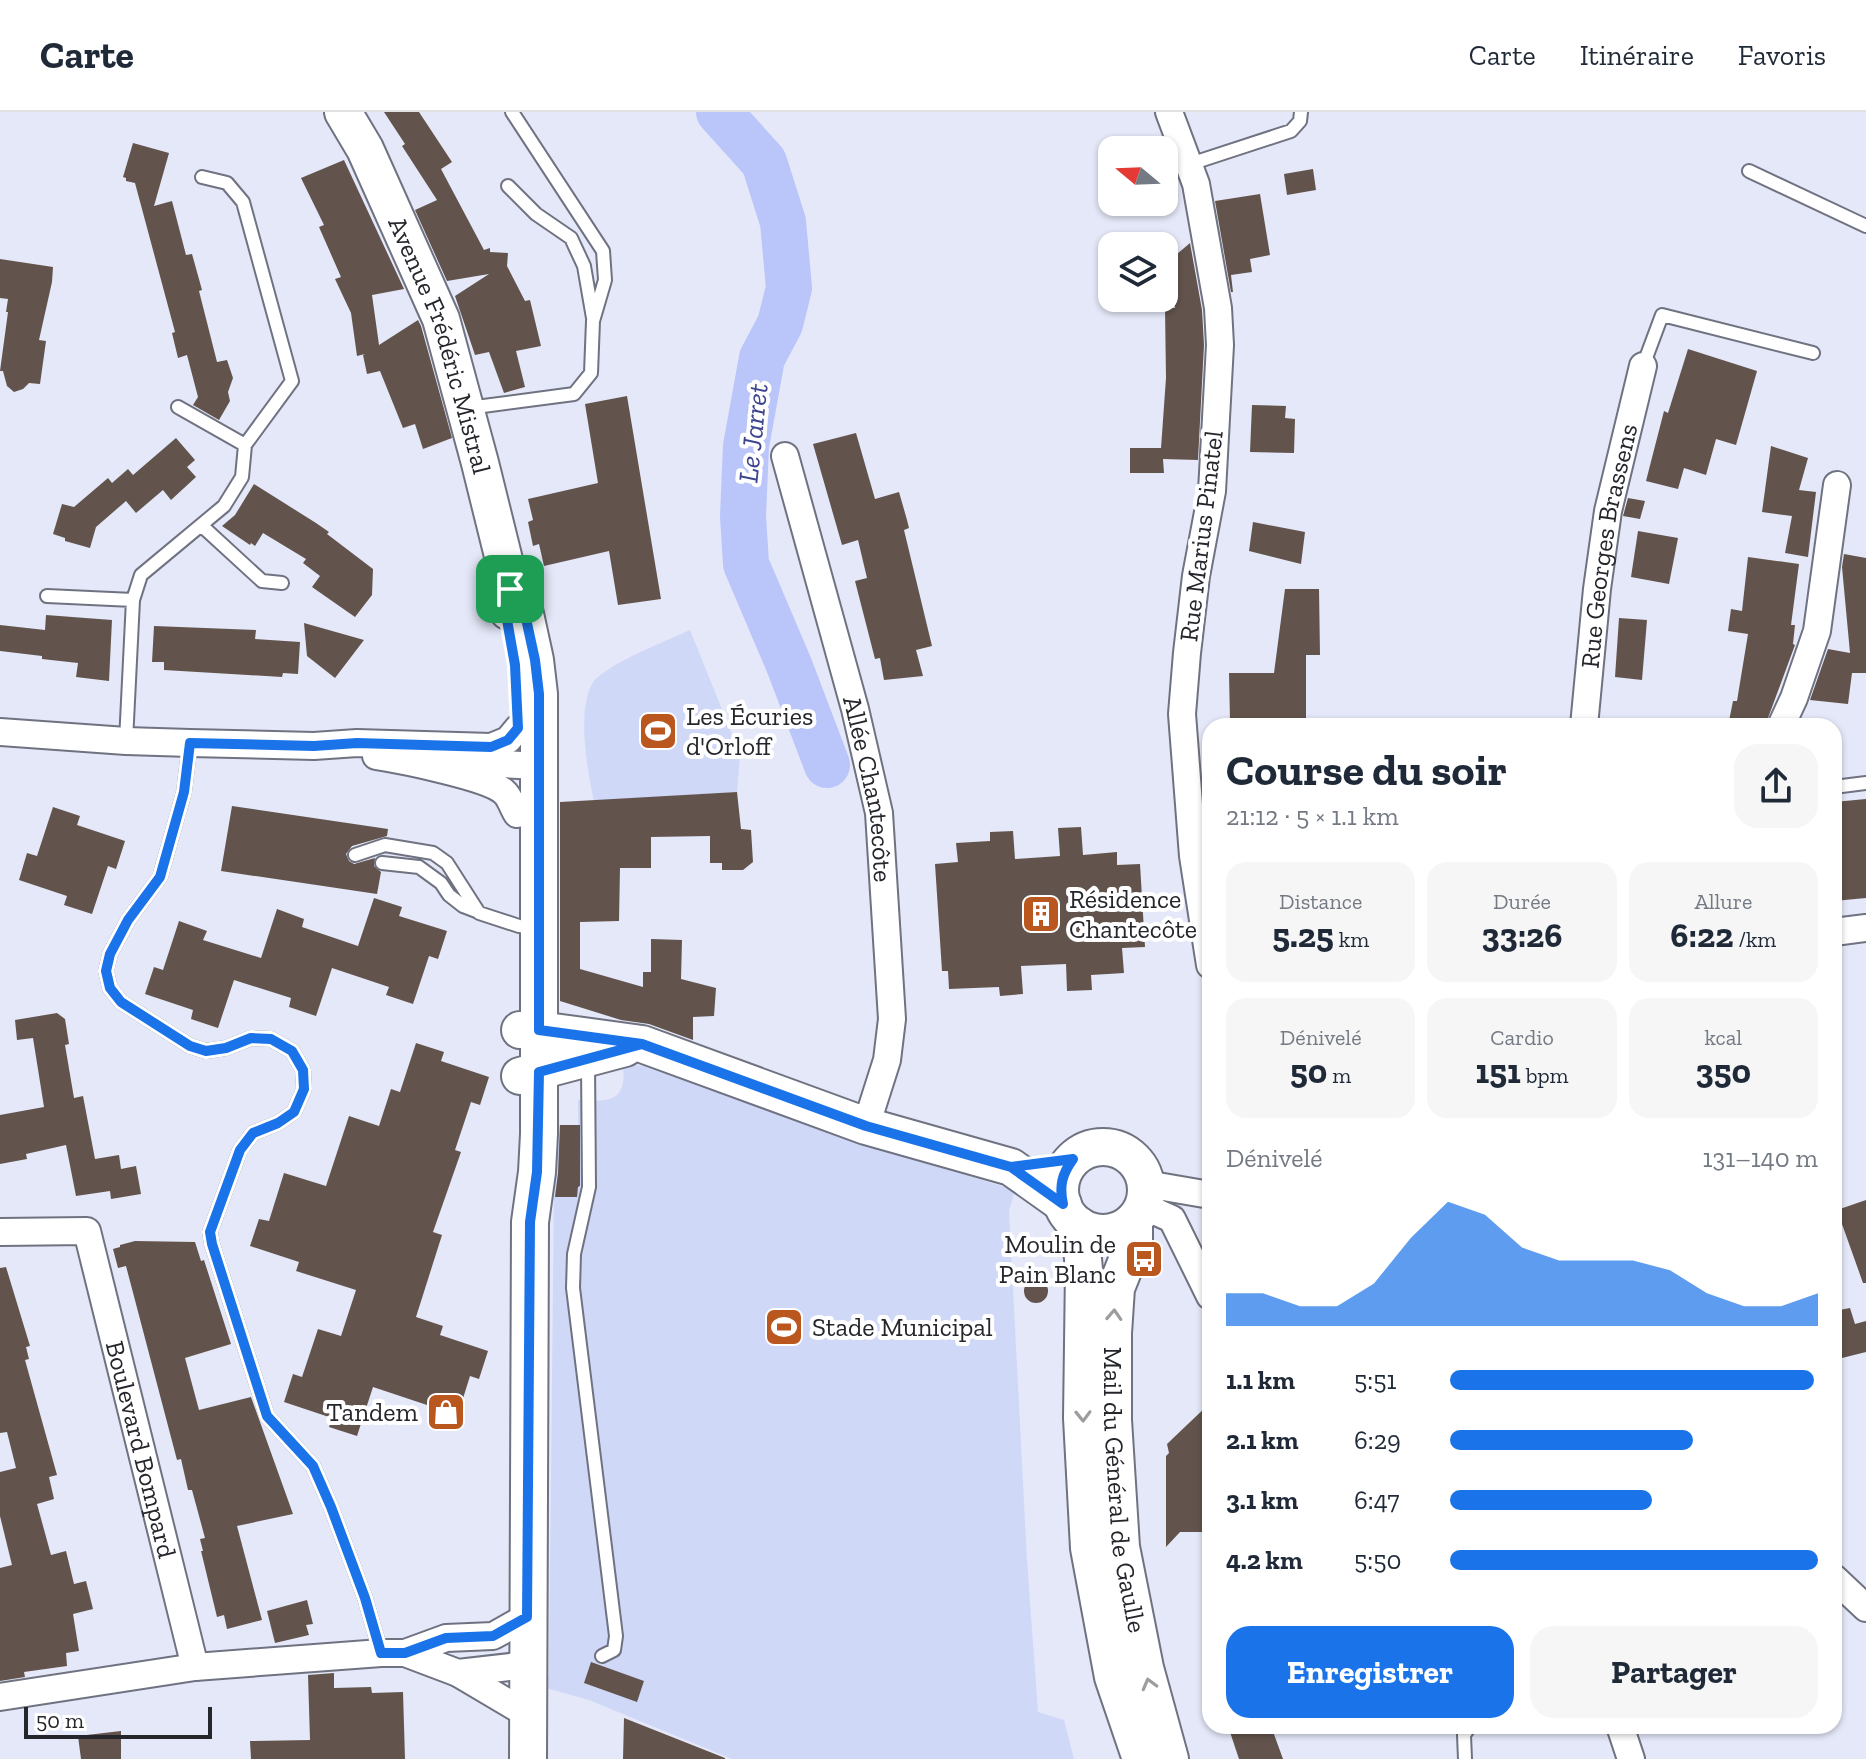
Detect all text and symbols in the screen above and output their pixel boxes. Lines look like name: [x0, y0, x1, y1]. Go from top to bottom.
text: Carte: [40, 32, 134, 78]
text: Carte: [1469, 39, 1536, 72]
text: Itinéraire: [1580, 39, 1694, 72]
text: Favoris: [1738, 39, 1826, 72]
north arrow: [1098, 136, 1178, 216]
map controls: [1098, 136, 1178, 312]
street label: Avenue Frédéric Mistral: [381, 212, 498, 477]
button: layers: [1098, 232, 1178, 312]
water label: Le Jarret: [731, 381, 775, 484]
street label: Rue Georges Brassens: [1574, 420, 1645, 670]
street label: Rue Marius Pinatel: [1172, 429, 1230, 643]
pin: [476, 555, 544, 623]
icon: arrive: [488, 567, 532, 611]
street label: Allée Chantecôte: [836, 692, 899, 883]
place label: Les Écuries d'Orloff: [686, 700, 813, 762]
sports icon: Les Écuries d'Orloff: [637, 710, 679, 752]
text: Course du soir: [1226, 743, 1507, 796]
button: share: [1734, 744, 1818, 828]
text: 21:12 · 5 × 1.1 km: [1226, 800, 1399, 832]
place label: Résidence Chantecôte: [1069, 883, 1197, 945]
text: Distance: [1279, 888, 1362, 915]
text: Durée: [1493, 888, 1551, 915]
text: Allure: [1694, 888, 1752, 915]
building icon: Résidence Chantecôte: [1020, 893, 1062, 935]
text: 5.25: [1272, 915, 1334, 956]
text: 33:26: [1481, 915, 1563, 956]
text: 6:22: [1670, 915, 1733, 956]
text: km: [1334, 926, 1369, 953]
text: /km: [1733, 926, 1776, 953]
text: Dénivelé: [1280, 1024, 1362, 1051]
text: Cardio: [1490, 1024, 1554, 1051]
text: kcal: [1704, 1024, 1742, 1051]
text: 50: [1290, 1051, 1327, 1092]
text: 151: [1475, 1051, 1521, 1092]
text: 350: [1696, 1051, 1751, 1092]
text: m: [1327, 1062, 1351, 1089]
text: bpm: [1521, 1062, 1569, 1089]
text: Dénivelé: [1226, 1142, 1323, 1174]
text: 131–140 m: [1703, 1142, 1818, 1174]
place label: Moulin de Pain Blanc: [999, 1228, 1116, 1290]
bus stop icon: Moulin de Pain Blanc: [1123, 1238, 1165, 1280]
sports icon: Stade Municipal: [763, 1306, 805, 1348]
one-way arrow: [1106, 1308, 1123, 1321]
place label: Stade Municipal: [812, 1311, 993, 1343]
street label: Boulevard Bompard: [99, 1337, 183, 1561]
street label: Mail du Général de Gaulle: [1097, 1347, 1154, 1635]
text: 1.1 km: [1226, 1364, 1295, 1396]
text: 5:51: [1354, 1364, 1396, 1396]
shop icon: Tandem: [425, 1391, 467, 1433]
place label: Tandem: [326, 1396, 419, 1428]
one-way arrow: [1074, 1410, 1091, 1423]
text: 2.1 km: [1226, 1424, 1298, 1456]
text: 6:29: [1354, 1424, 1401, 1456]
text: 3.1 km: [1226, 1484, 1298, 1516]
text: 6:47: [1354, 1484, 1399, 1516]
text: 4.2 km: [1226, 1544, 1303, 1576]
text: 5:50: [1354, 1544, 1401, 1576]
button: Enregistrer: [1226, 1626, 1514, 1718]
button: Partager: [1530, 1626, 1818, 1718]
one-way arrow: [1142, 1677, 1158, 1691]
scale bar: [24, 1703, 212, 1739]
text: 50 m: [36, 1707, 84, 1734]

